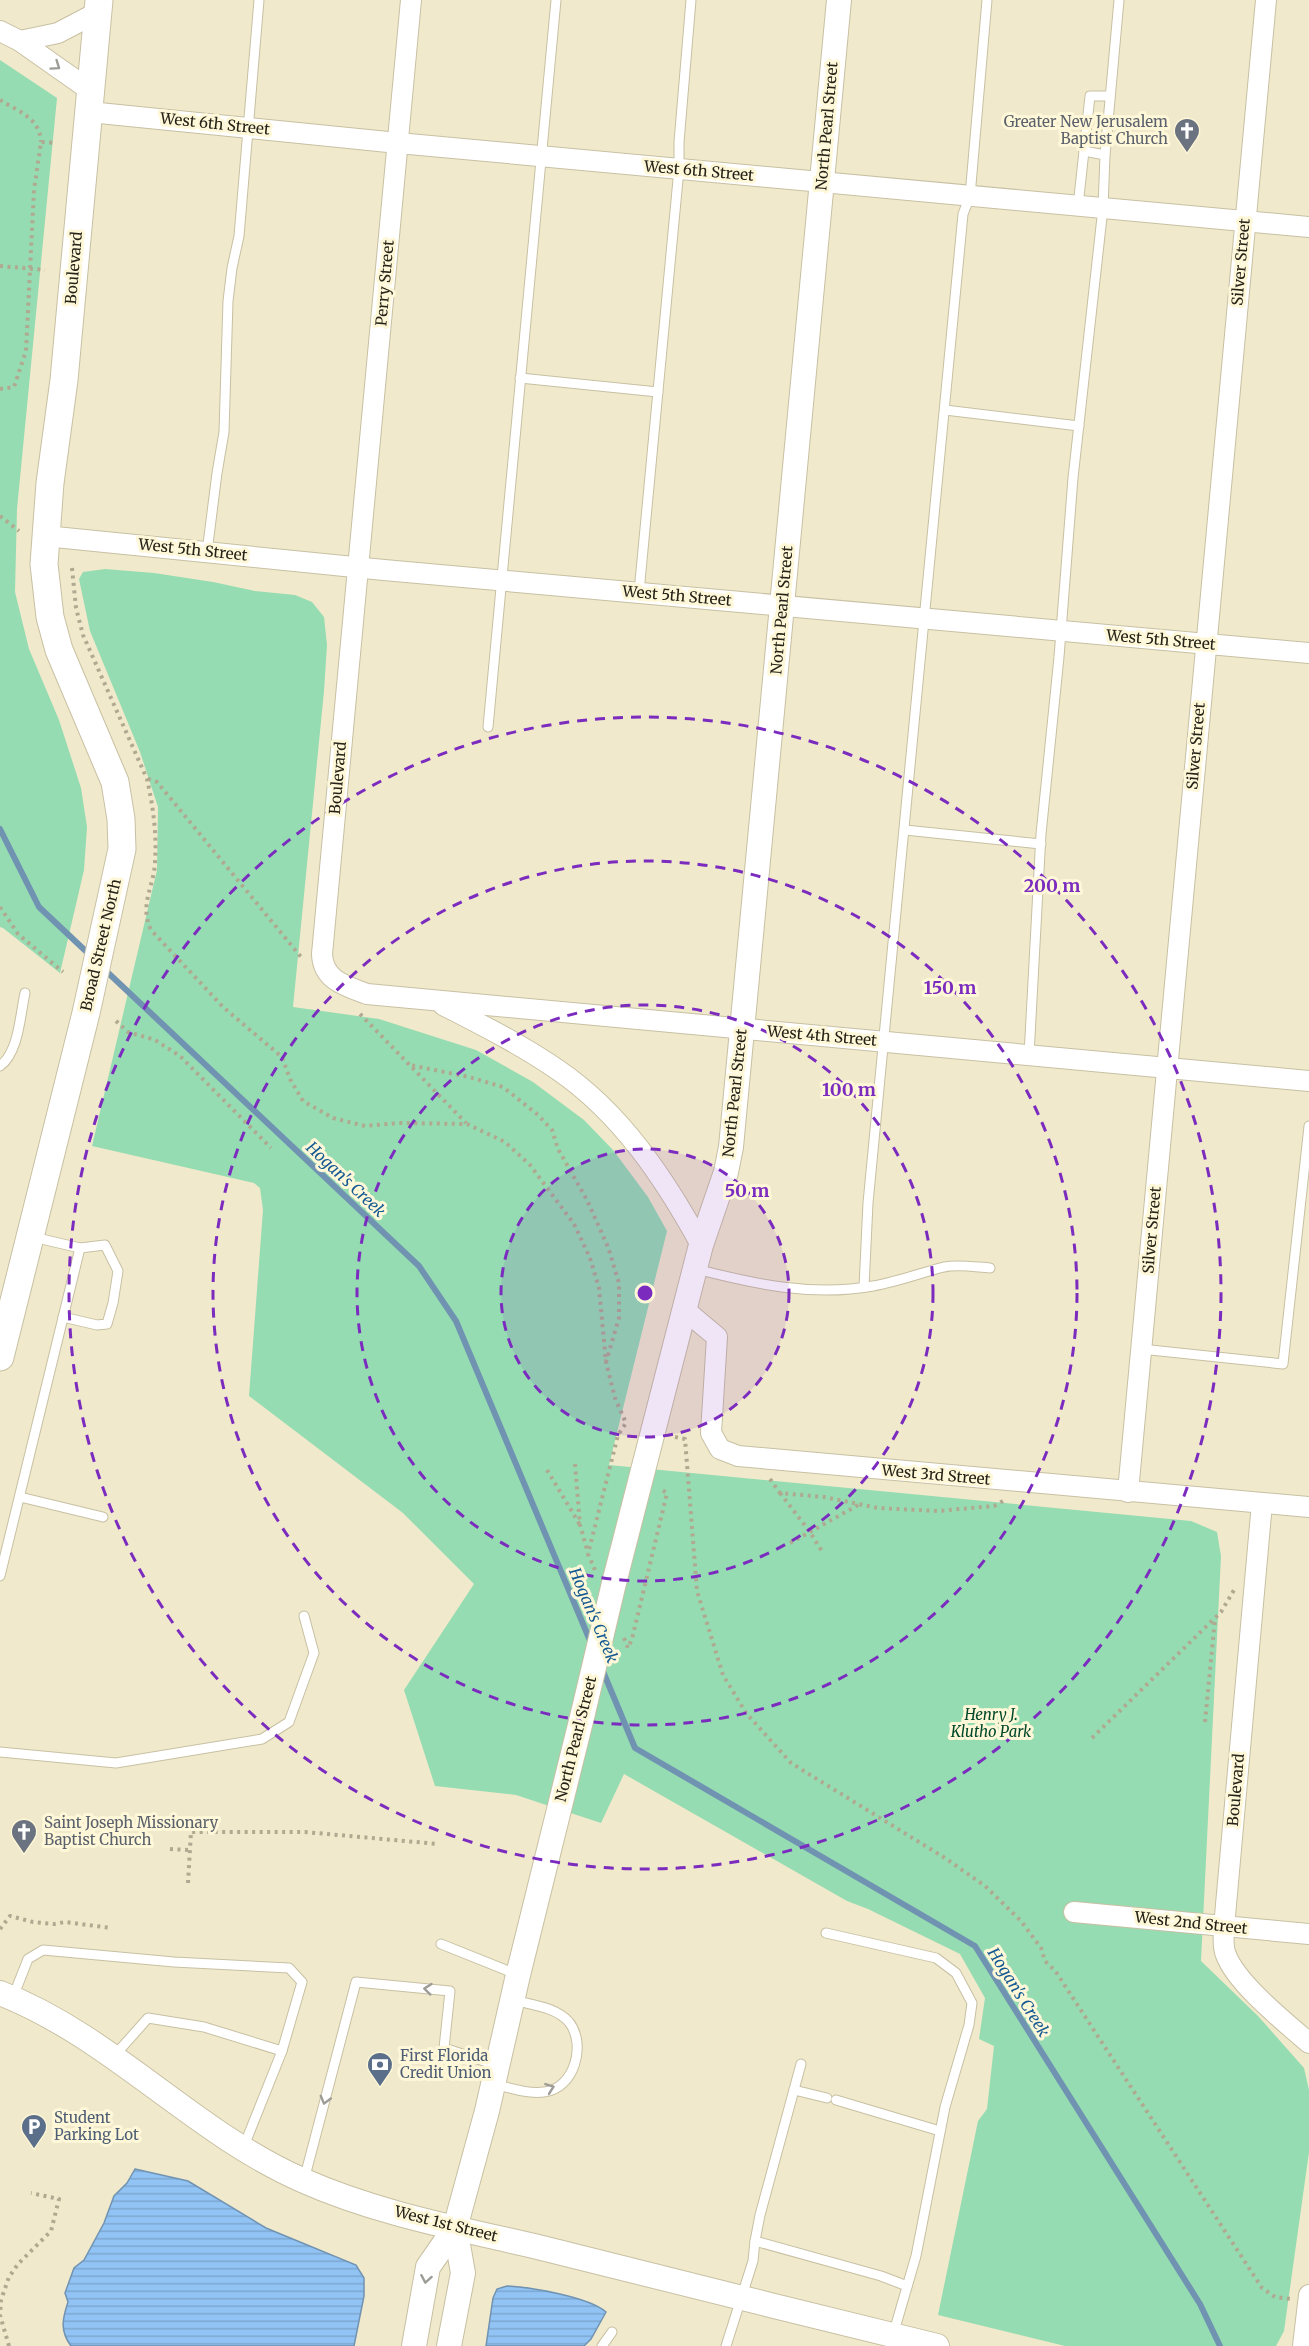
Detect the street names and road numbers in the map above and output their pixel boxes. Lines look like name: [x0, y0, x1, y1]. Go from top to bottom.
street label: North Pearl Street: [811, 61, 842, 191]
street label: West 6th Street: [158, 108, 271, 139]
street label: West 6th Street: [642, 156, 755, 185]
street label: Silver Street: [1227, 217, 1254, 306]
street label: Boulevard: [61, 231, 86, 305]
street label: Perry Street: [371, 239, 398, 327]
street label: West 5th Street: [137, 534, 249, 565]
street label: North Pearl Street: [766, 545, 797, 675]
street label: West 5th Street: [621, 581, 733, 610]
street label: West 5th Street: [1105, 625, 1217, 654]
street label: Silver Street: [1182, 701, 1209, 790]
street label: Boulevard: [325, 741, 350, 815]
street label: Broad Street North: [76, 877, 125, 1013]
street label: West 4th Street: [765, 1021, 878, 1050]
street label: North Pearl Street: [718, 1028, 751, 1158]
street label: Silver Street: [1138, 1185, 1165, 1274]
street label: West 3rd Street: [880, 1460, 991, 1489]
street label: North Pearl Street: [551, 1674, 600, 1804]
street label: Boulevard: [1223, 1753, 1248, 1827]
street label: West 2nd Street: [1133, 1907, 1249, 1938]
street label: West 1st Street: [392, 2201, 500, 2246]

